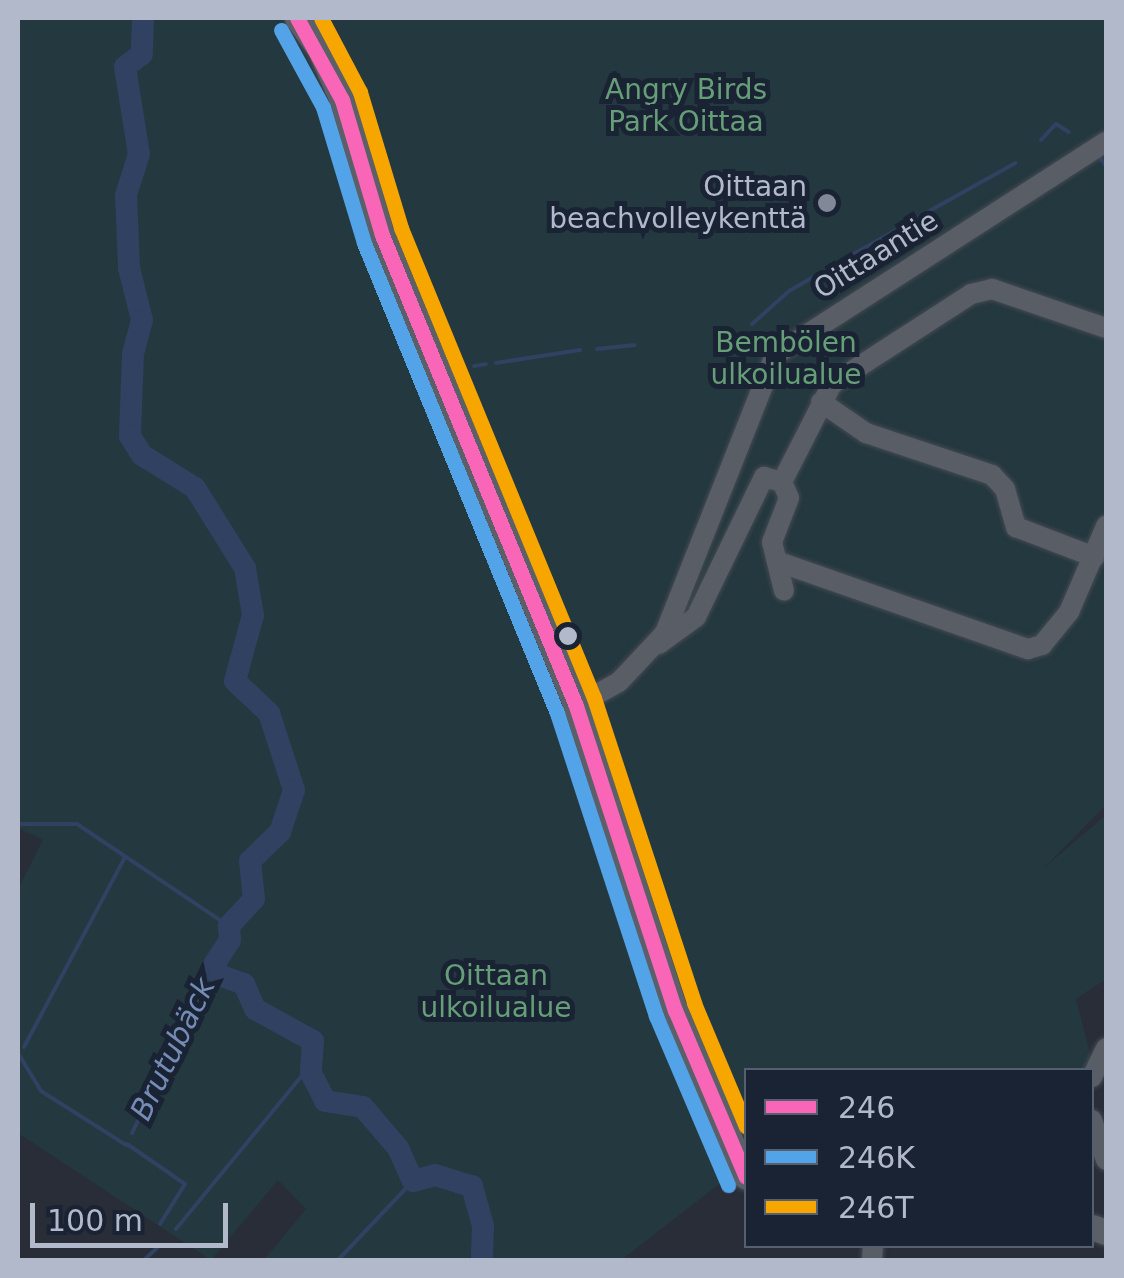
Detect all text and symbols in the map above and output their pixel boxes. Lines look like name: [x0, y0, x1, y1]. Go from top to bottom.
park label: Angry Birds Park Oittaa: [605, 73, 767, 139]
place label: Oittaan beachvolleykenttä: [549, 170, 807, 236]
marker: Oittaan beachvolleykenttä: [816, 192, 838, 214]
street label: Oittaantie: [808, 204, 944, 306]
park label: Bembölen ulkoilualue: [710, 326, 862, 392]
unlabelled marker: [558, 626, 578, 646]
park label: Oittaan ulkoilualue: [420, 959, 572, 1025]
water label: Brutubäck: [123, 972, 223, 1126]
legend: [744, 1068, 1094, 1248]
text: 246: [838, 1090, 895, 1125]
text: 246K: [838, 1140, 915, 1175]
scale bar: [35, 1183, 232, 1245]
text: 246T: [838, 1190, 914, 1225]
text: 100 m: [47, 1203, 143, 1238]

